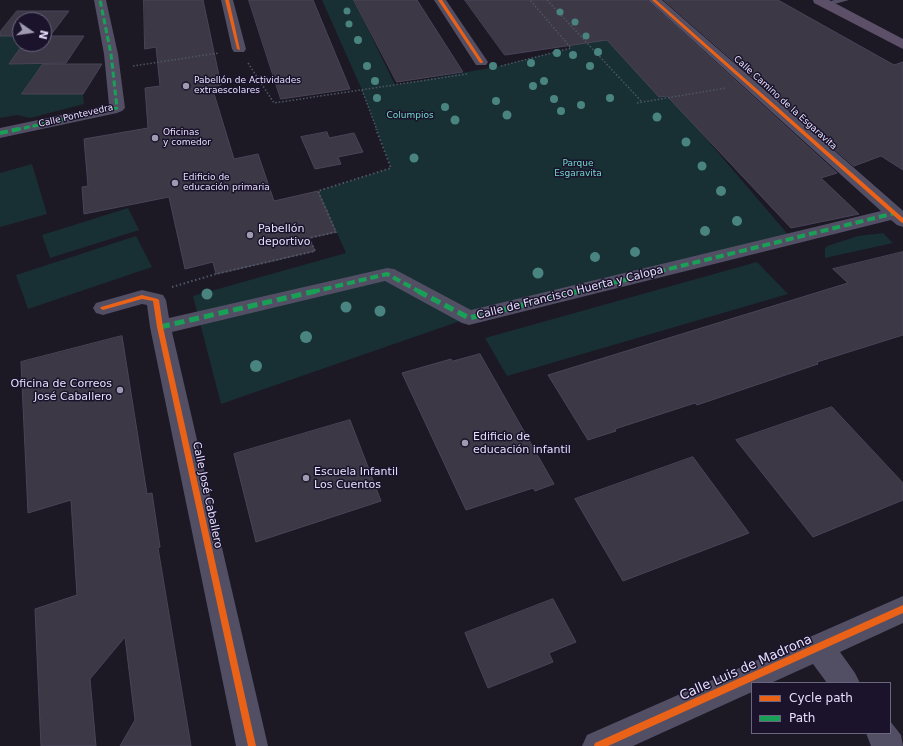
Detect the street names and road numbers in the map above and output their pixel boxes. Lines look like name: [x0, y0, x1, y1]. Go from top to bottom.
street label: Calle Camino de la Esgaravita: [731, 54, 839, 152]
street label: Calle Pontevedra: [38, 102, 114, 130]
street label: Calle de Francisco Huerta y Calopa: [475, 263, 665, 323]
street label: Calle José Caballero: [189, 440, 225, 550]
street label: Calle Luis de Madrona: [677, 632, 815, 704]

